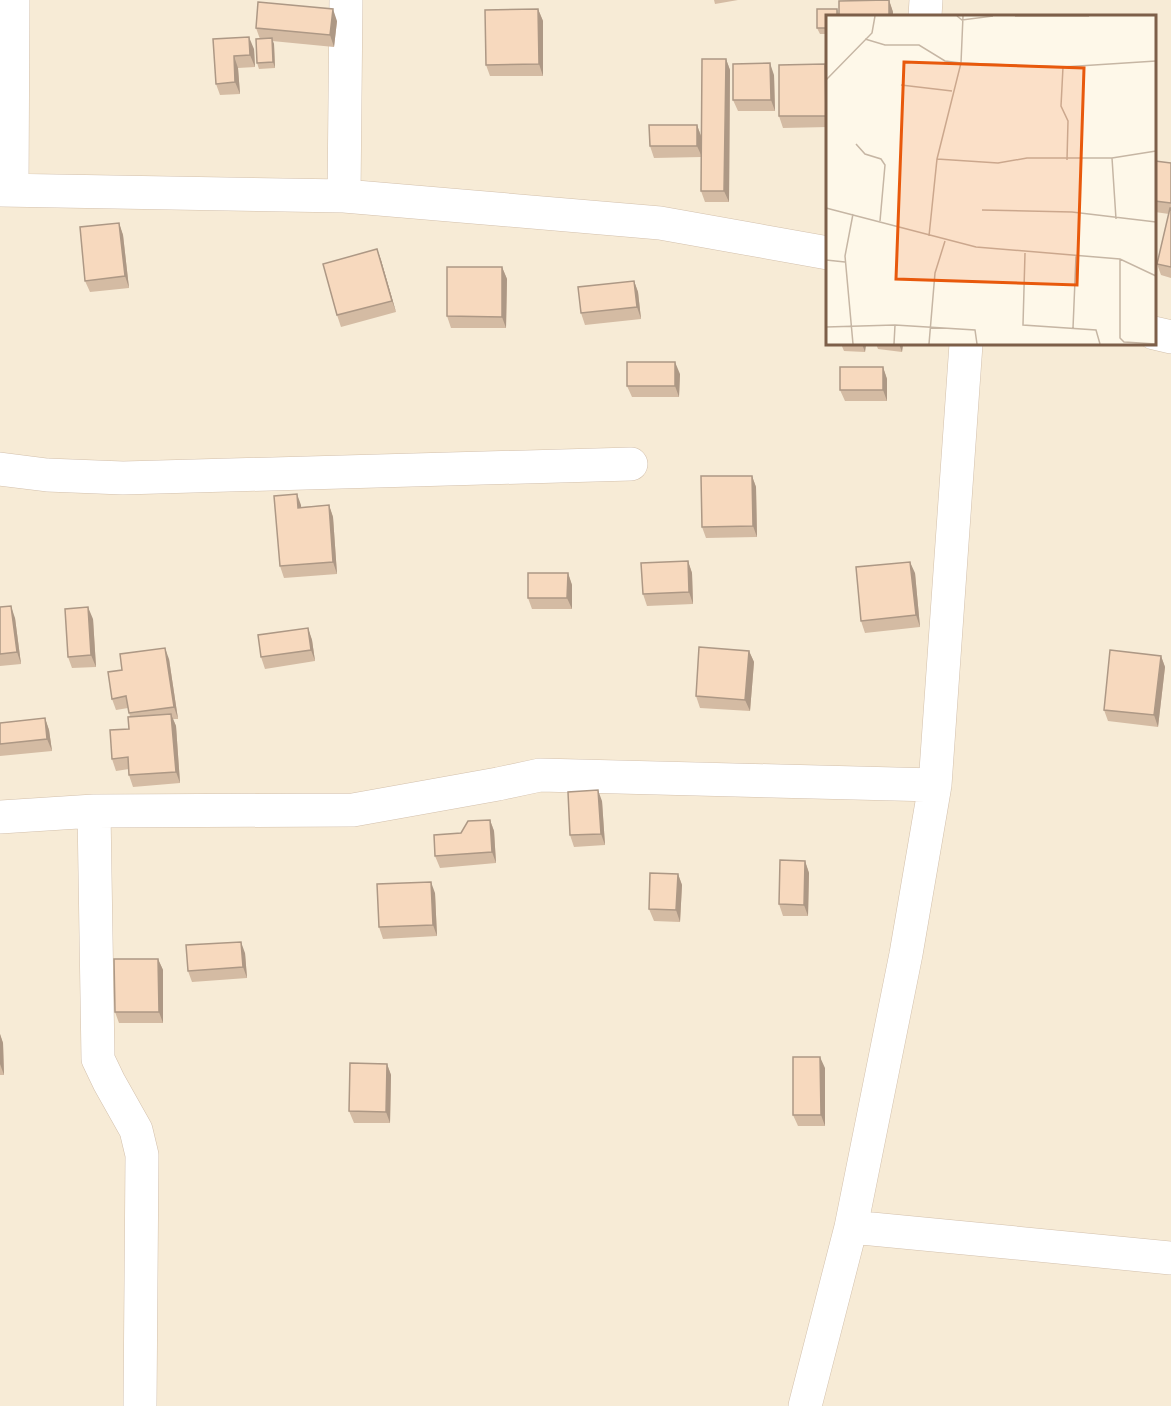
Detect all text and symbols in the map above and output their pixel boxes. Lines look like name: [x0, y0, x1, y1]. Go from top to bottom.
inset map: [826, 15, 1156, 345]

